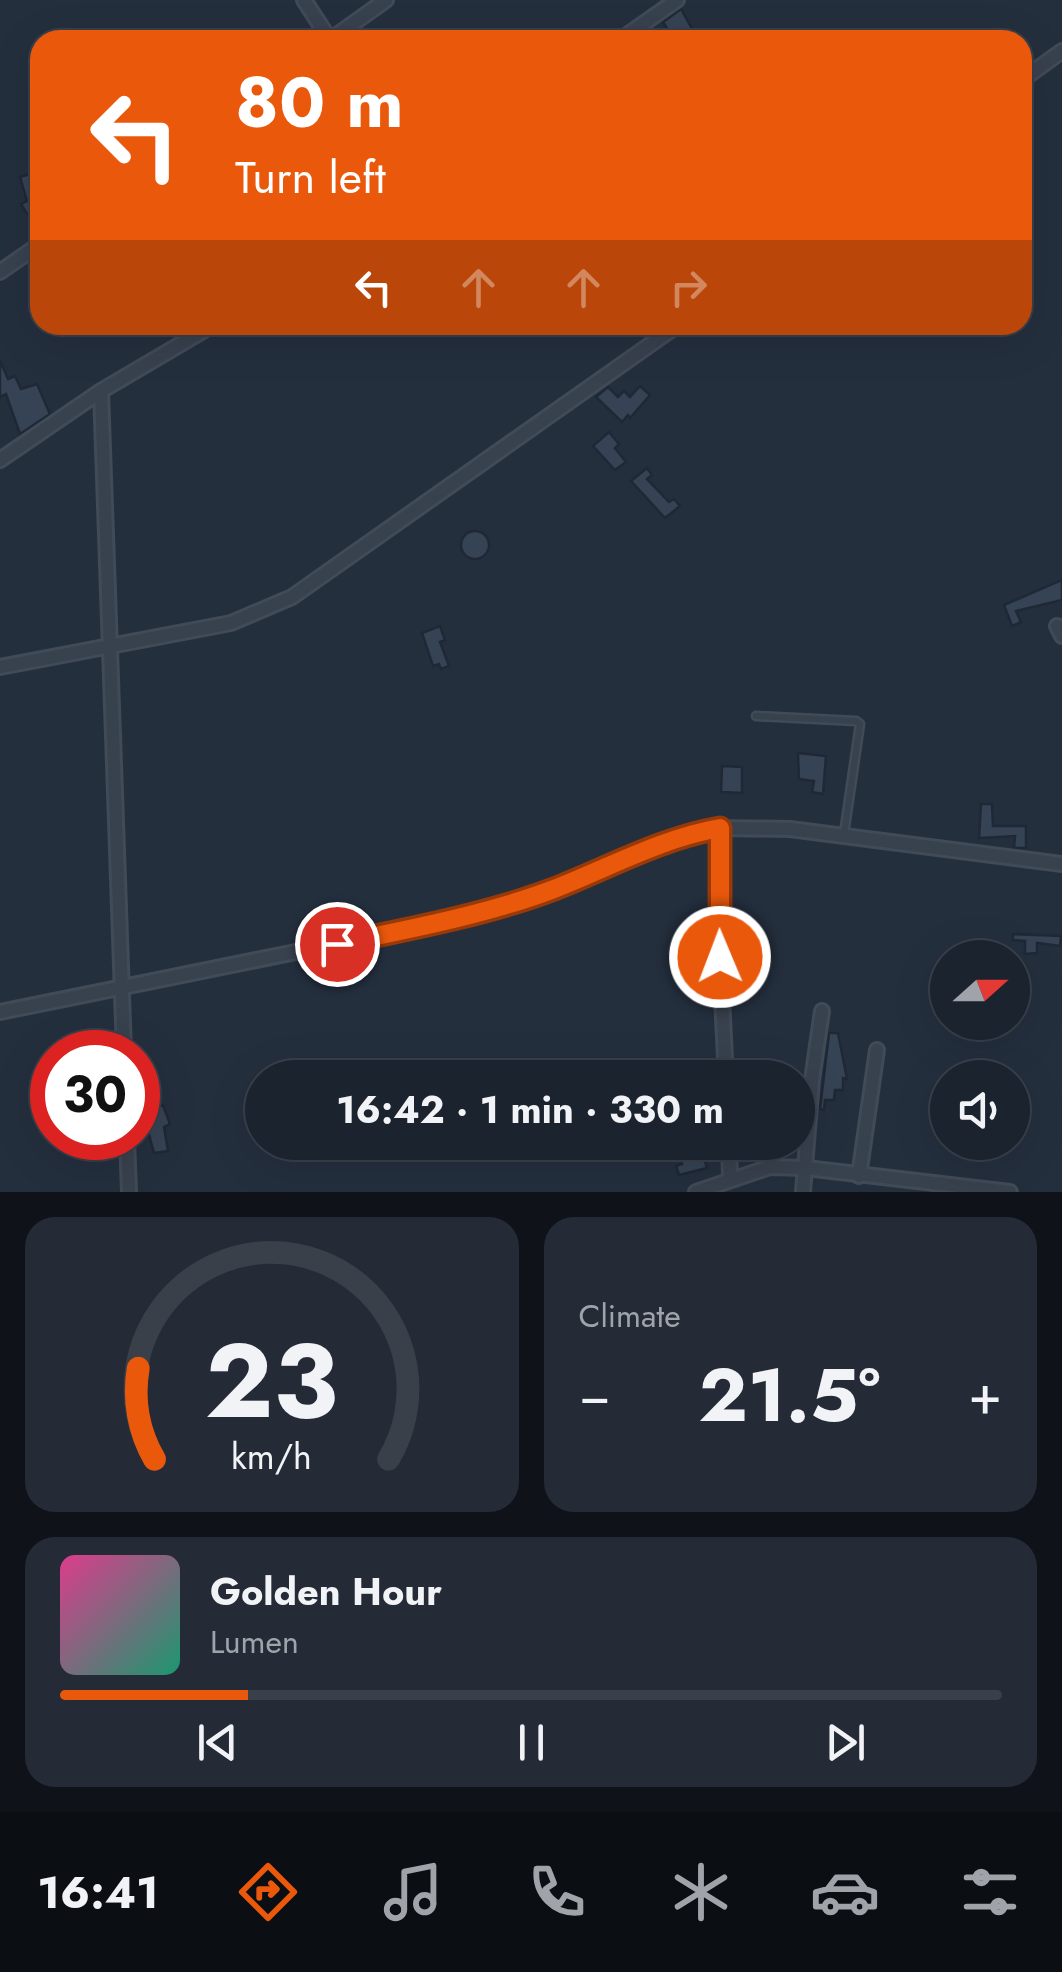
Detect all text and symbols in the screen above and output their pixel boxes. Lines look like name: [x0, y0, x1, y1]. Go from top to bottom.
text: 80 m: [235, 52, 404, 153]
icon: left: [70, 70, 200, 200]
text: Turn left: [235, 145, 386, 210]
icon: left: [346, 260, 401, 315]
icon: ahead: [451, 260, 506, 315]
icon: ahead: [556, 260, 611, 315]
icon: right: [661, 260, 716, 315]
pin: [295, 902, 380, 987]
position arrow: [668, 905, 772, 1009]
icon: arrive: [310, 917, 365, 972]
north arrow: [930, 940, 1030, 1040]
map controls: [930, 940, 1030, 1160]
speed limit sign: 30: [30, 1030, 160, 1160]
button: sound: [930, 1060, 1030, 1160]
text: 16:42 · 1 min · 330 m: [336, 1082, 724, 1137]
text: Climate: [579, 1293, 681, 1339]
text: 23: [205, 1306, 338, 1456]
text: 21.5°: [698, 1341, 881, 1449]
text: −: [579, 1355, 611, 1435]
text: +: [968, 1355, 1002, 1435]
text: km/h: [231, 1431, 312, 1482]
text: Golden Hour: [210, 1564, 442, 1619]
text: Lumen: [210, 1619, 299, 1665]
icon: previous: [190, 1715, 245, 1770]
icon: pause: [504, 1715, 559, 1770]
icon: next: [818, 1715, 873, 1770]
icon: directions: [233, 1857, 303, 1927]
icon: music: [378, 1857, 448, 1927]
icon: phone: [522, 1857, 592, 1927]
icon: climate: [666, 1857, 736, 1927]
icon: car: [810, 1857, 880, 1927]
icon: filters: [955, 1857, 1025, 1927]
text: 16:41: [37, 1860, 159, 1925]

